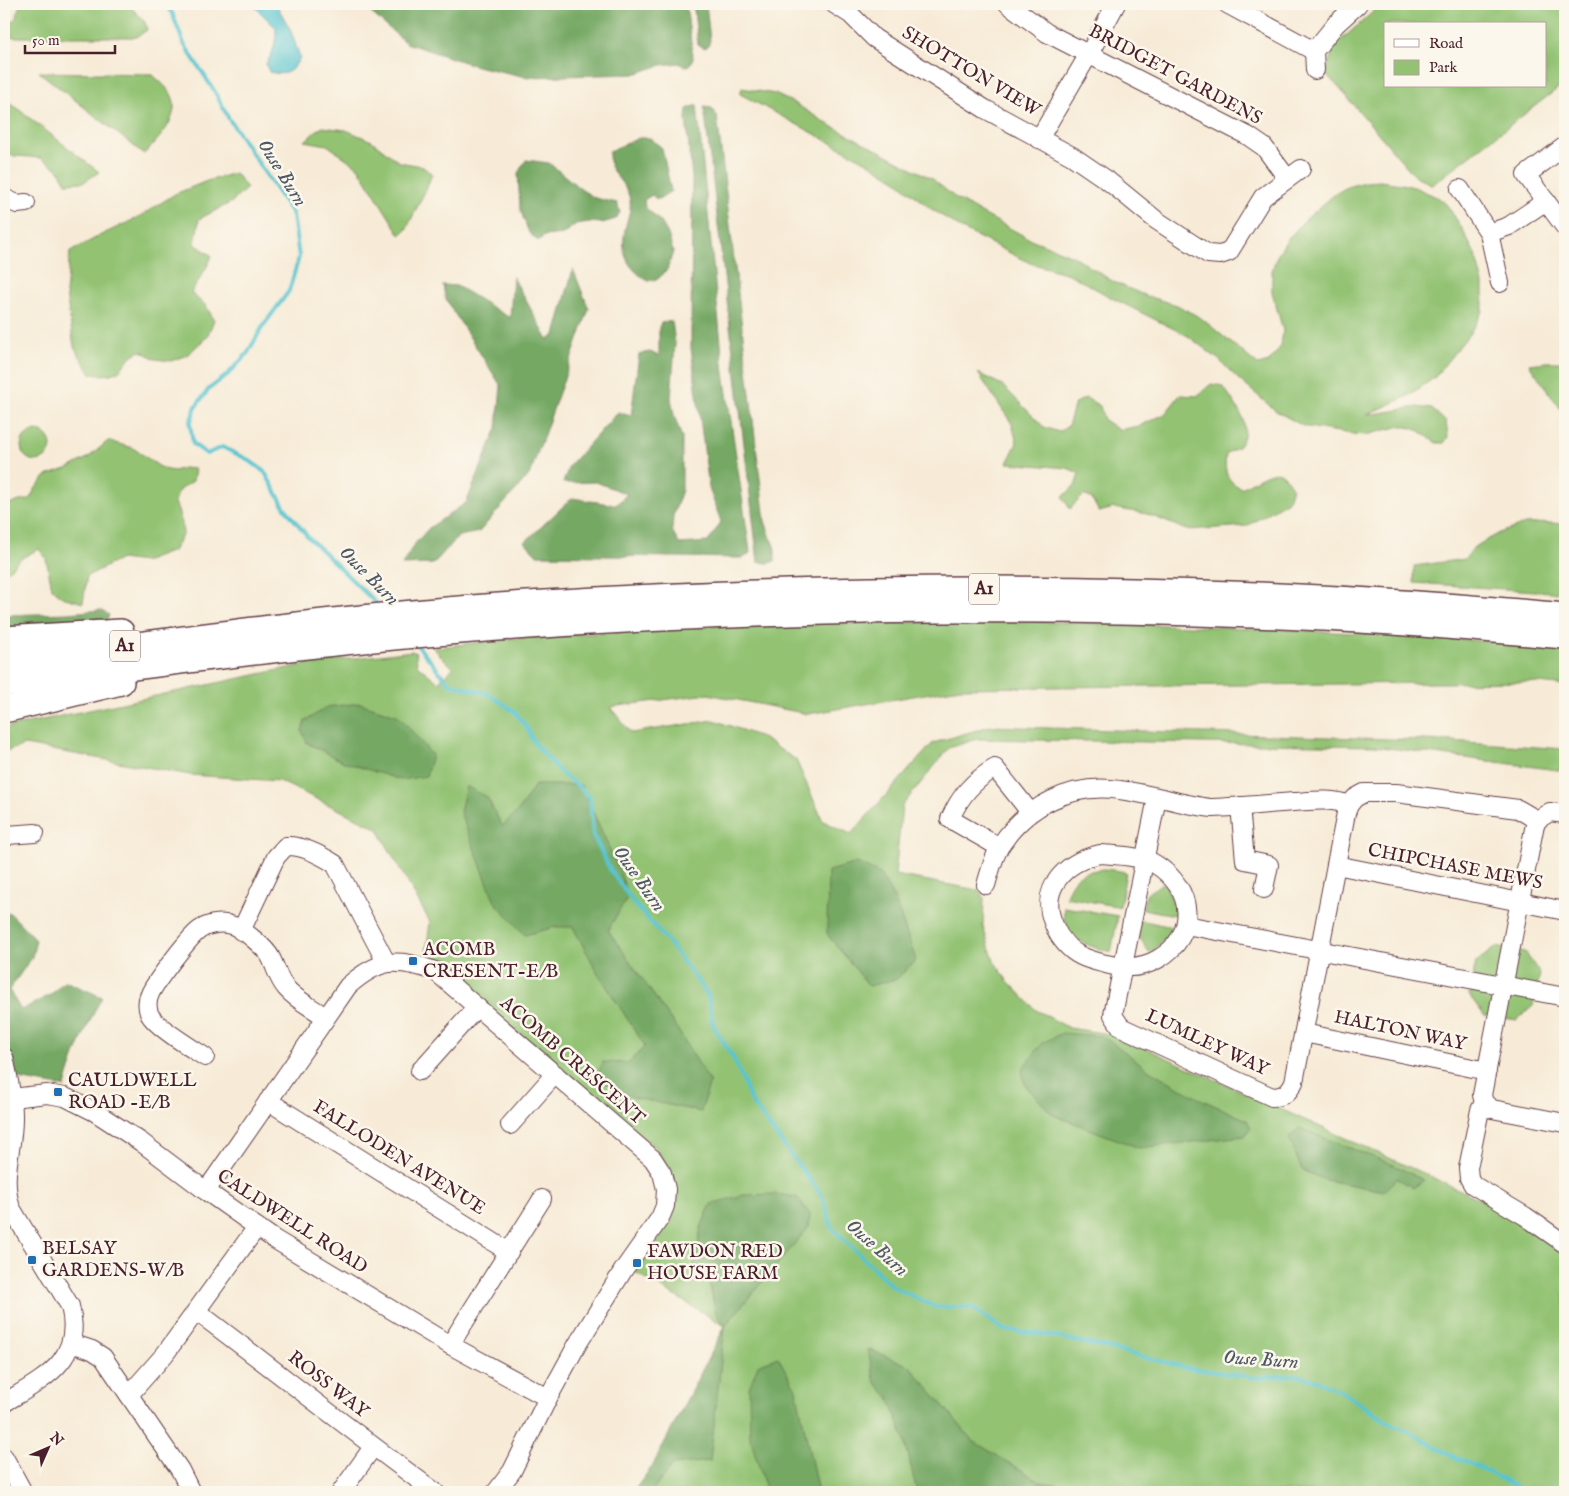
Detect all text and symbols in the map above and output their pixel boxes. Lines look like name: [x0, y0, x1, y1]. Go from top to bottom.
street label: BRIDGET GARDENS: [1084, 19, 1266, 131]
street label: SHOTTON VIEW: [897, 21, 1045, 123]
scale bar: [25, 22, 115, 54]
legend: [1384, 22, 1546, 88]
text: 50 m: [32, 31, 60, 50]
text: Road: [1429, 34, 1464, 53]
text: Park: [1429, 58, 1459, 77]
water label: Ouse Burn: [251, 134, 313, 212]
water label: Ouse Burn: [334, 541, 404, 611]
road number: A1: [969, 574, 999, 604]
road number: A1: [110, 630, 140, 661]
street label: CHIPCHASE MEWS: [1366, 838, 1544, 896]
water label: Ouse Burn: [607, 841, 671, 917]
place label: ACOMB CRESENT-E/B: [422, 938, 558, 984]
marker: ACOMB CRESENT-E/B: [407, 955, 419, 967]
street label: ACOMB CRESCENT: [494, 991, 650, 1131]
street label: LUMLEY WAY: [1142, 1004, 1273, 1082]
street label: HALTON WAY: [1332, 1005, 1469, 1057]
place label: CAULDWELL ROAD -E/B: [68, 1069, 197, 1115]
marker: CAULDWELL ROAD -E/B: [52, 1086, 64, 1098]
street label: FALLODEN AVENUE: [308, 1095, 490, 1221]
street label: CALDWELL ROAD: [212, 1164, 372, 1280]
water label: Ouse Burn: [841, 1214, 913, 1282]
place label: BELSAY GARDENS-W/B: [42, 1237, 184, 1283]
place label: FAWDON RED HOUSE FARM: [647, 1240, 783, 1286]
marker: BELSAY GARDENS-W/B: [26, 1254, 38, 1266]
marker: FAWDON RED HOUSE FARM: [631, 1257, 643, 1269]
water label: Ouse Burn: [1223, 1345, 1299, 1375]
street label: ROSS WAY: [283, 1346, 374, 1425]
north arrow: [22, 1424, 72, 1474]
text: N: [45, 1428, 67, 1450]

